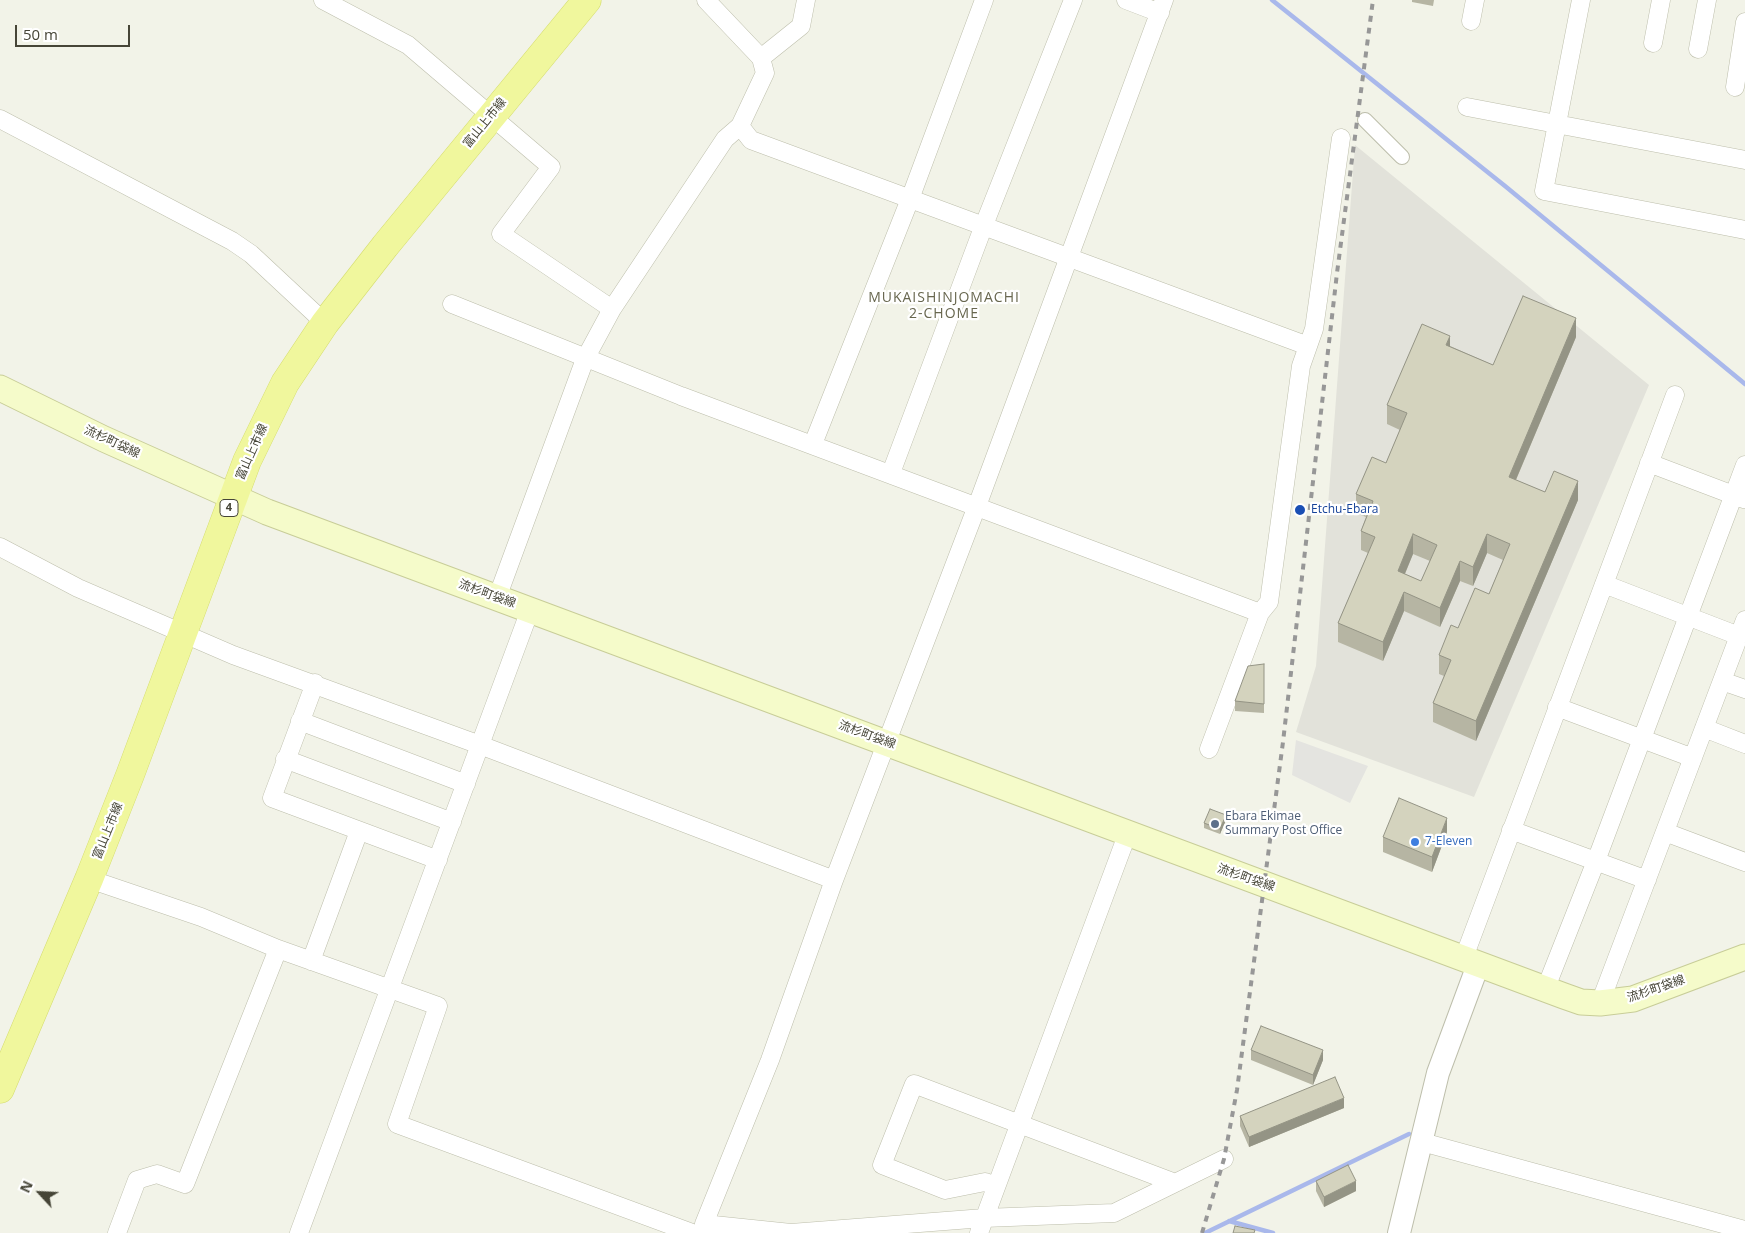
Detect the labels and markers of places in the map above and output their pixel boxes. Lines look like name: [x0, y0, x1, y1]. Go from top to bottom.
marker: Etchu-Ebara: [1293, 503, 1307, 517]
place label: Etchu-Ebara: [1311, 503, 1379, 517]
place label: Ebara Ekimae Summary Post Office: [1225, 810, 1342, 838]
marker: Ebara Ekimae Summary Post Office: [1209, 818, 1221, 830]
place label: 7-Eleven: [1425, 835, 1472, 849]
marker: 7-Eleven: [1409, 836, 1421, 848]

